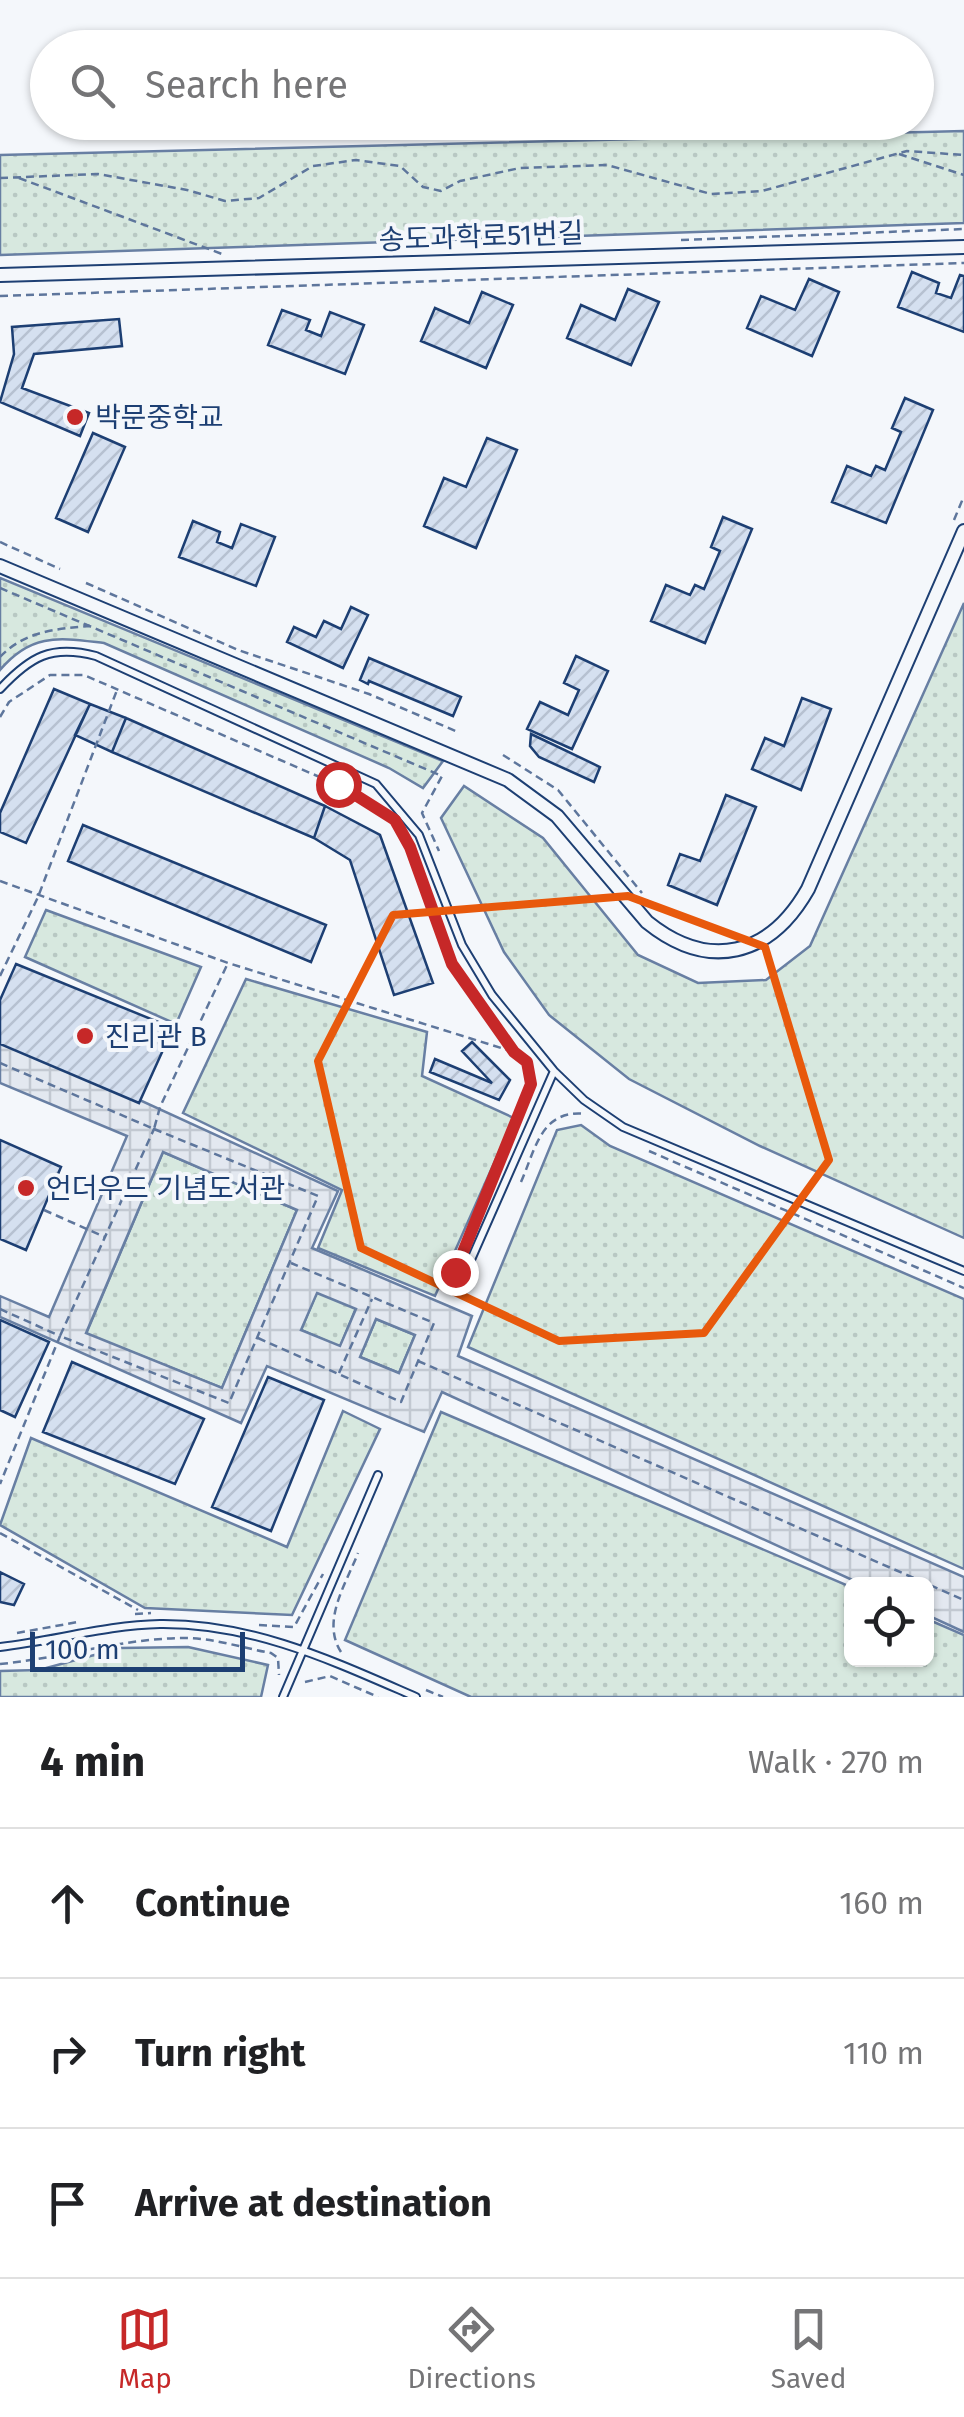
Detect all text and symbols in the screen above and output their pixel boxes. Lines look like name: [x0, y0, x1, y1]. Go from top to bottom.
search box: [30, 30, 934, 140]
icon: search: [65, 58, 120, 113]
text: Search here: [145, 62, 348, 108]
street label: 송도과학로51번길: [378, 216, 584, 257]
place label: 박문중학교: [95, 401, 224, 434]
marker: 박문중학교: [64, 406, 86, 428]
route start: [316, 762, 362, 808]
place label: 진리관 B: [105, 1020, 207, 1053]
marker: 진리관 B: [74, 1025, 96, 1047]
place label: 언더우드 기념도서관: [46, 1172, 285, 1205]
marker: 언더우드 기념도서관: [15, 1177, 37, 1199]
route end: [433, 1250, 479, 1296]
map controls: [844, 1577, 934, 1667]
button: locate: [844, 1577, 934, 1667]
scale bar: [30, 1627, 245, 1672]
text: 100 m: [45, 1633, 120, 1666]
text: 4 min: [40, 1737, 145, 1787]
text: Walk · 270 m: [748, 1743, 924, 1781]
icon: ahead: [40, 1876, 95, 1931]
text: Continue: [135, 1880, 290, 1926]
text: 160 m: [839, 1884, 924, 1922]
icon: right: [40, 2026, 95, 2081]
text: Turn right: [135, 2030, 305, 2076]
text: 110 m: [843, 2034, 924, 2072]
icon: arrive: [40, 2176, 95, 2231]
text: Arrive at destination: [135, 2180, 492, 2226]
tab: Map: [117, 2302, 172, 2395]
tab: Directions: [407, 2302, 536, 2395]
tab: Saved: [771, 2302, 847, 2395]

